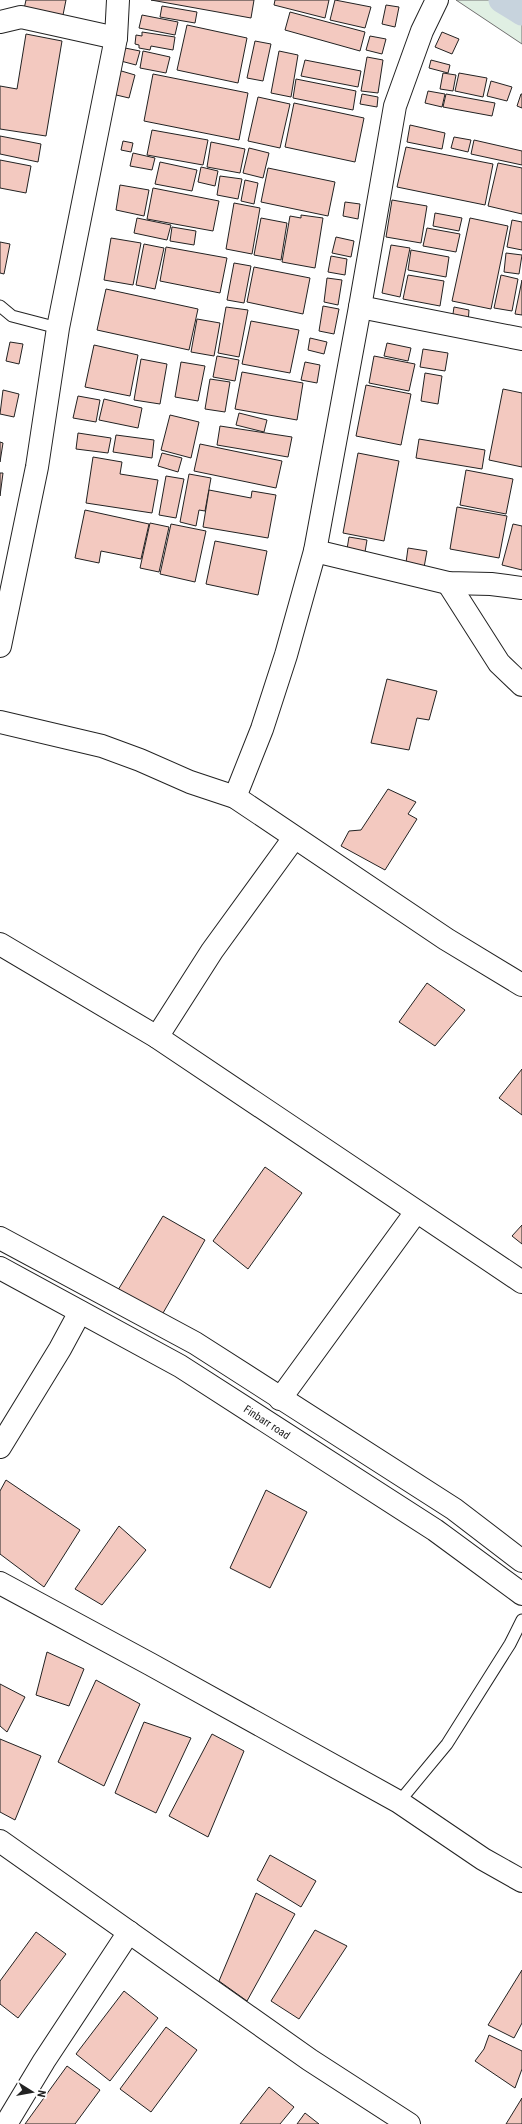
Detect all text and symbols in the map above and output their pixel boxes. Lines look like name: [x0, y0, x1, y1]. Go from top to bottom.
street label: Finbarr road: [241, 1403, 292, 1442]
north arrow: [12, 2072, 52, 2112]
text: N: [34, 2089, 48, 2099]

